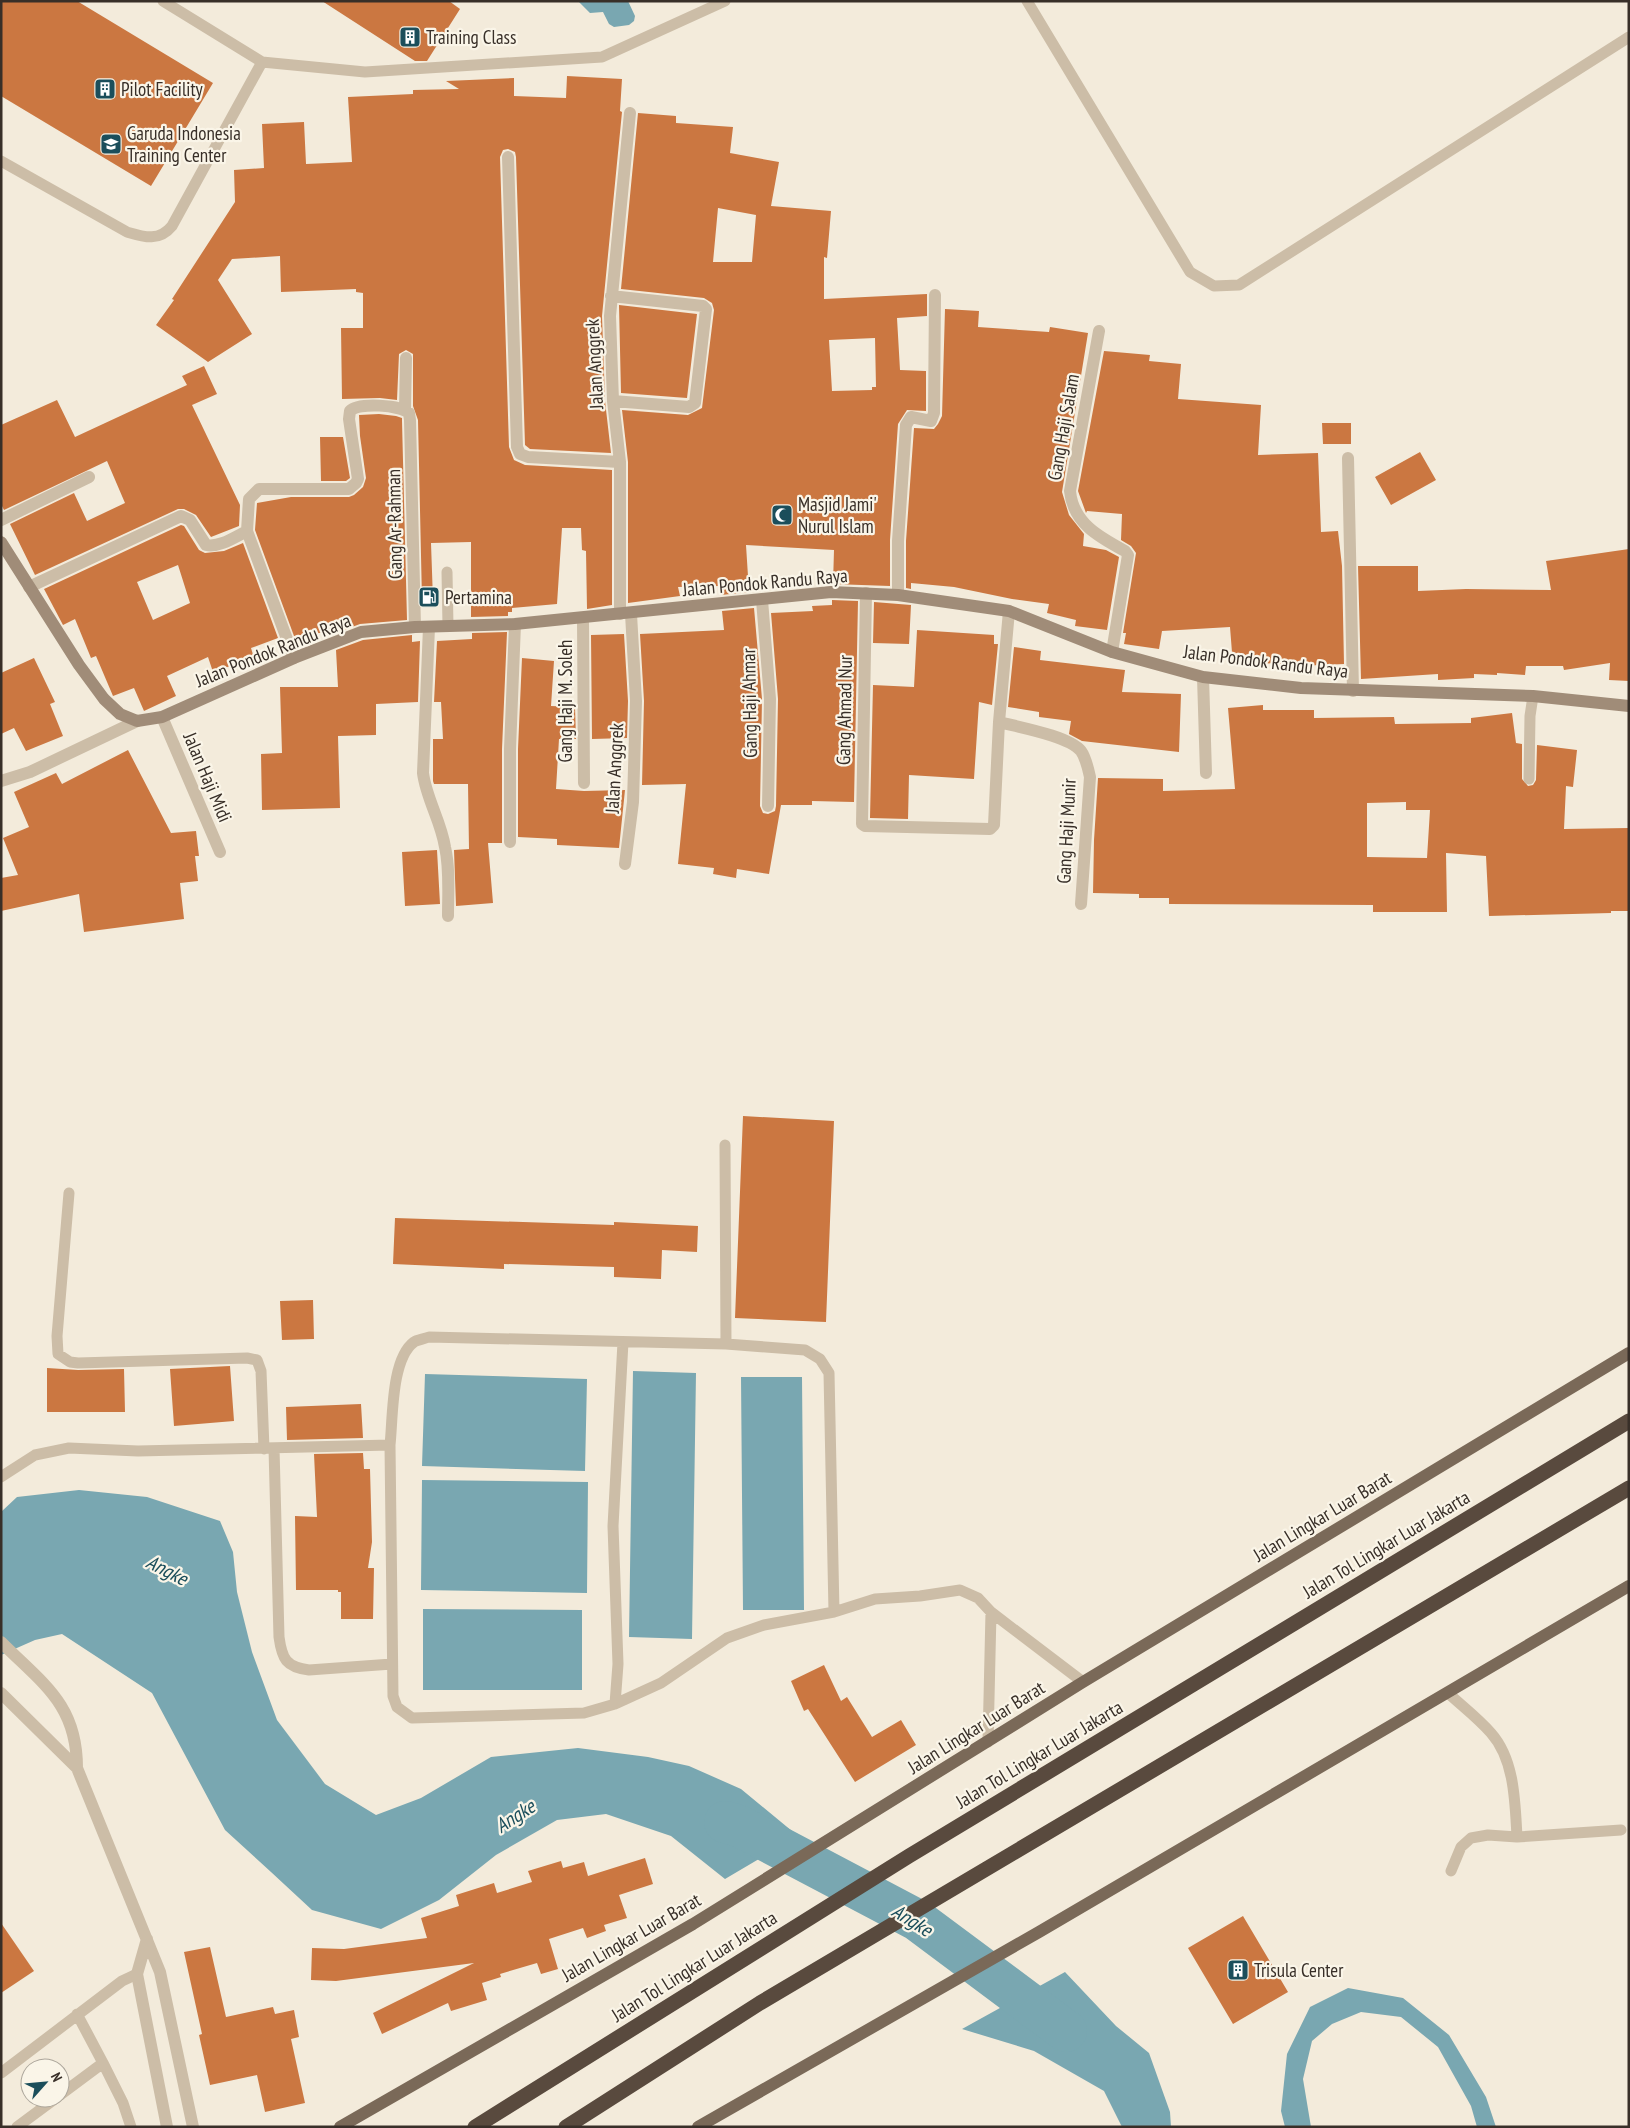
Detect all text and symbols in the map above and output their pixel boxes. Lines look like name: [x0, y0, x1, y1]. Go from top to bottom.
building icon: Training Class: [398, 25, 422, 49]
place label: Training Class: [426, 25, 516, 49]
building icon: Pilot Facility: [93, 77, 117, 101]
place label: Pilot Facility: [121, 77, 204, 101]
place label: Garuda Indonesia Training Center: [127, 121, 241, 167]
school or university icon: Garuda Indonesia Training Center: [99, 132, 123, 156]
street label: Jalan Anggrek: [580, 318, 608, 411]
street label: Gang Haji Salam: [1042, 372, 1084, 482]
street label: Gang Ar-Rahman: [381, 469, 407, 579]
place label: Masjid Jami' Nurul Islam: [798, 492, 877, 538]
mosque icon: Masjid Jami' Nurul Islam: [770, 503, 794, 527]
street label: Jalan Pondok Randu Raya: [680, 563, 849, 601]
fuel station icon: Pertamina: [417, 585, 441, 609]
place label: Pertamina: [445, 585, 512, 609]
street label: Jalan Pondok Randu Raya: [191, 608, 354, 693]
street label: Jalan Pondok Randu Raya: [1181, 639, 1350, 683]
street label: Gang Haji M. Soleh: [553, 640, 577, 762]
street label: Gang Haji Ahmar: [736, 647, 762, 758]
street label: Gang Ahmad Nur: [831, 654, 857, 765]
street label: Jalan Anggrek: [600, 722, 628, 815]
street label: Jalan Haji Midi: [178, 728, 238, 825]
street label: Gang Haji Munir: [1051, 777, 1081, 884]
street label: Jalan Lingkar Luar Barat: [1248, 1465, 1396, 1567]
street label: Jalan Tol Lingkar Luar Jakarta: [1297, 1485, 1474, 1604]
water label: Angke: [142, 1549, 193, 1592]
street label: Jalan Lingkar Luar Barat: [902, 1675, 1049, 1779]
street label: Jalan Tol Lingkar Luar Jakarta: [950, 1695, 1127, 1814]
water label: Angke: [490, 1793, 541, 1839]
street label: Jalan Lingkar Luar Barat: [556, 1887, 705, 1987]
water label: Angke: [887, 1898, 938, 1943]
street label: Jalan Tol Lingkar Luar Jakarta: [606, 1905, 781, 2027]
building icon: Trisula Center: [1226, 1958, 1250, 1982]
place label: Trisula Center: [1254, 1958, 1344, 1982]
north arrow: [20, 2058, 70, 2108]
text: N: [47, 2070, 66, 2085]

